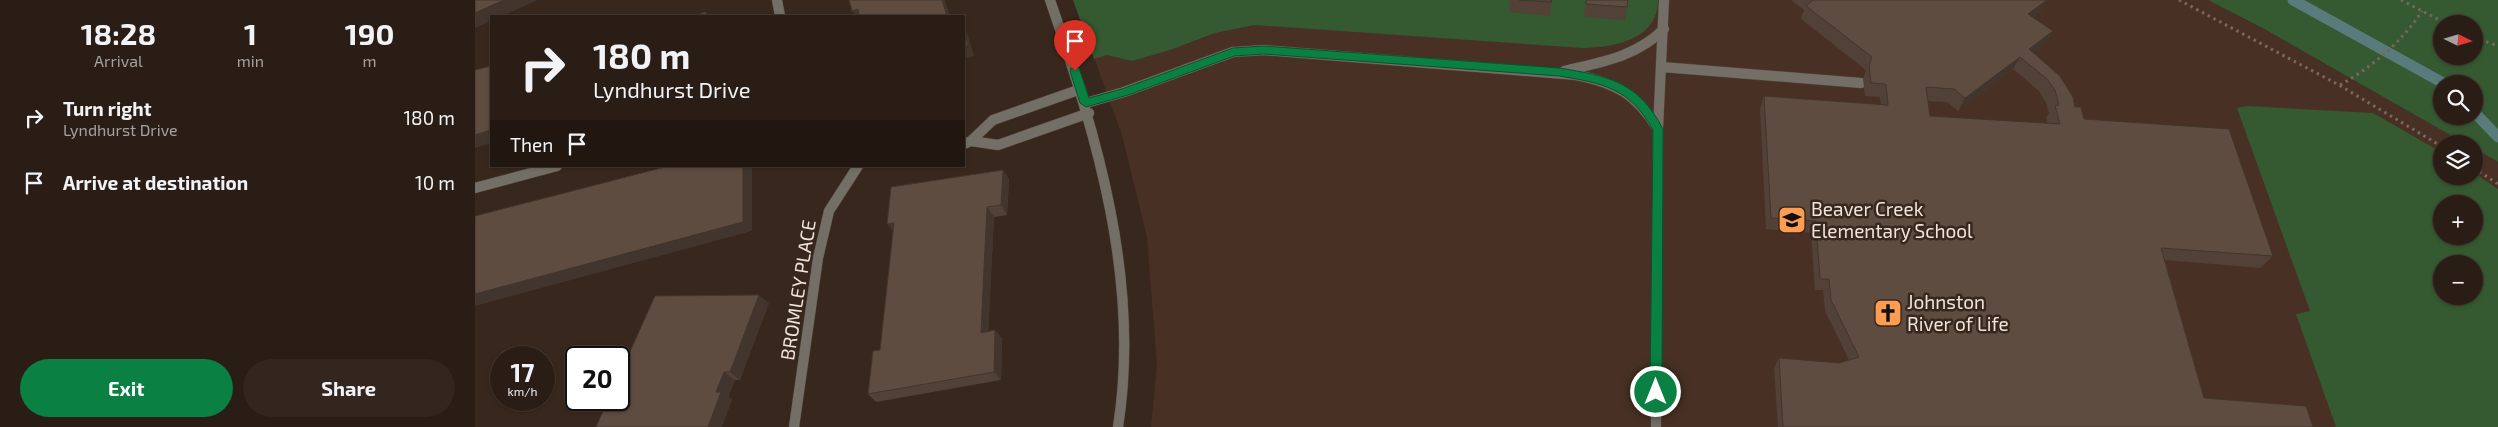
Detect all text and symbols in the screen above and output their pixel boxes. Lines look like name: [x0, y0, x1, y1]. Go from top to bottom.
text: 18:28: [81, 15, 156, 51]
text: 1: [244, 15, 257, 51]
text: 190: [345, 15, 394, 51]
north arrow: [2433, 15, 2483, 65]
map controls: [2433, 15, 2483, 305]
pin: [1054, 20, 1096, 71]
icon: arrive: [1061, 27, 1089, 55]
text: 180 m: [593, 34, 690, 76]
icon: right: [510, 35, 575, 100]
text: Arrival: [94, 51, 143, 70]
text: min: [237, 51, 264, 70]
text: m: [363, 51, 377, 70]
button: search: [2433, 75, 2483, 125]
text: Lyndhurst Drive: [593, 76, 751, 102]
text: Turn right: [63, 97, 151, 120]
icon: right: [20, 104, 48, 132]
text: 180 m: [404, 106, 455, 129]
text: Lyndhurst Drive: [63, 120, 178, 139]
icon: arrive: [563, 130, 591, 158]
text: Then: [510, 133, 553, 156]
button: layers: [2433, 135, 2483, 185]
icon: arrive: [20, 169, 48, 197]
text: Arrive at destination: [63, 171, 248, 194]
text: 10 m: [415, 171, 455, 194]
button: +: [2433, 195, 2483, 245]
place label: Beaver Creek Elementary School: [1811, 197, 1973, 242]
school or university icon: Beaver Creek Elementary School: [1777, 205, 1807, 235]
street label: BROMLEY PLACE: [775, 218, 820, 362]
button: −: [2433, 255, 2483, 305]
place label: Johnston River of Life: [1907, 290, 2009, 335]
church icon: Johnston River of Life: [1873, 298, 1903, 328]
speed limit sign: 20: [565, 346, 630, 411]
text: 17: [510, 357, 535, 387]
button: Exit: [20, 359, 233, 417]
button: Share: [243, 359, 455, 417]
position arrow: [1629, 365, 1681, 417]
text: km/h: [508, 384, 537, 398]

